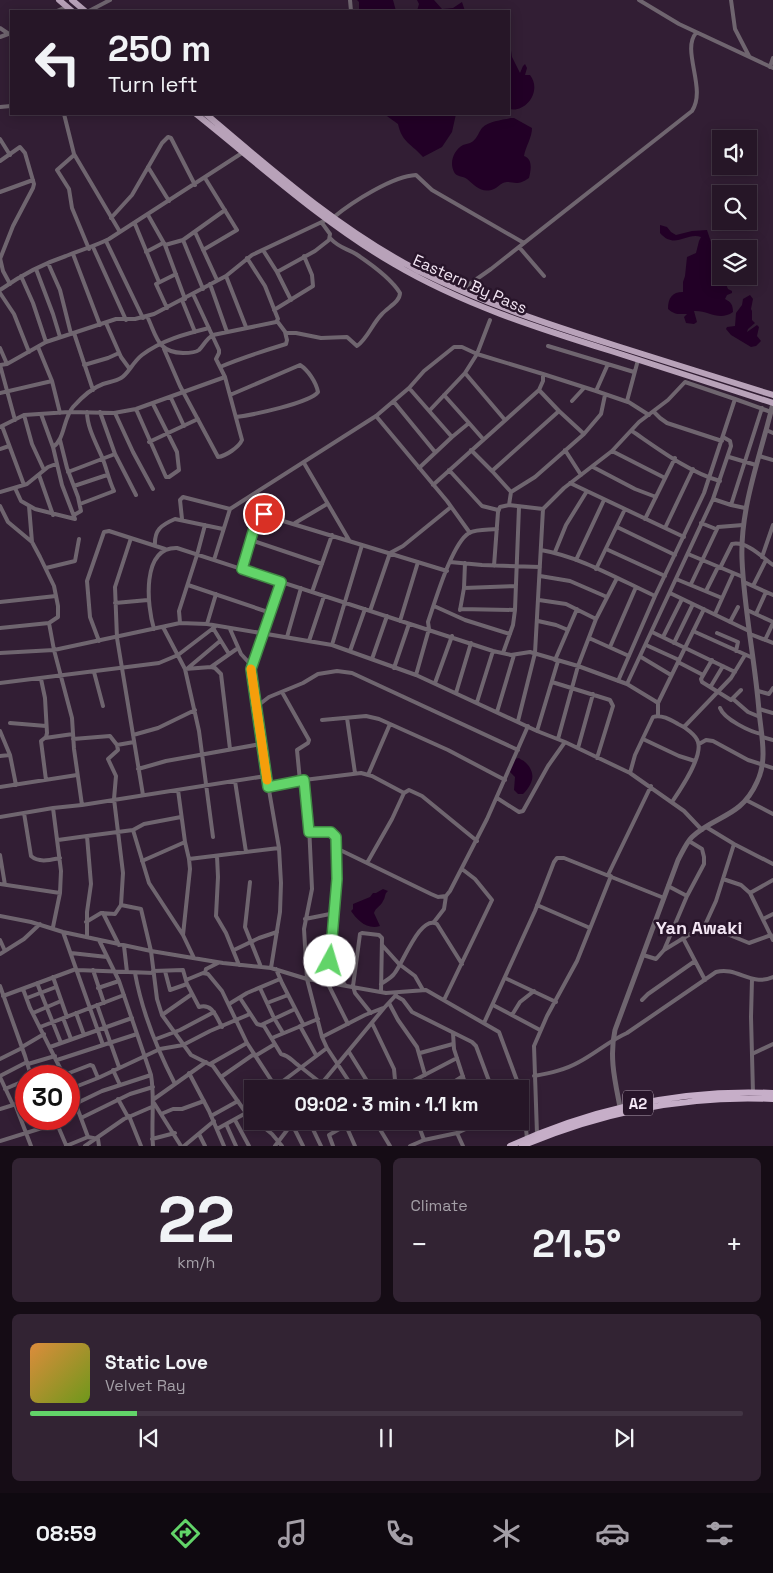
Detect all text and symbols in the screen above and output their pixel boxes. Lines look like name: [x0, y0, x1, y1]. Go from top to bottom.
text: 250 m: [108, 27, 211, 71]
icon: left: [25, 30, 90, 95]
text: Turn left: [108, 70, 198, 98]
map controls: [712, 130, 757, 285]
button: sound: [712, 130, 757, 175]
button: search: [712, 185, 757, 230]
button: layers: [712, 240, 757, 285]
street label: Eastern By Pass: [410, 249, 530, 319]
pin: [243, 493, 285, 535]
icon: arrive: [250, 500, 278, 528]
district label: Yan Awaki: [656, 916, 742, 939]
position arrow: [303, 934, 355, 986]
speed limit sign: 30: [15, 1065, 80, 1130]
road number: A2: [623, 1090, 653, 1116]
text: 09:02 · 3 min · 1.1 km: [295, 1092, 478, 1117]
text: 22: [158, 1178, 235, 1261]
text: Climate: [411, 1195, 468, 1216]
text: 21.5°: [532, 1220, 621, 1268]
text: −: [411, 1226, 428, 1262]
text: +: [726, 1226, 743, 1262]
text: km/h: [177, 1252, 215, 1273]
text: Static Love: [105, 1350, 208, 1375]
text: Velvet Ray: [105, 1375, 186, 1396]
icon: previous: [135, 1424, 163, 1452]
icon: pause: [372, 1424, 400, 1452]
icon: next: [610, 1424, 638, 1452]
icon: directions: [168, 1516, 203, 1551]
icon: music: [275, 1516, 310, 1551]
icon: phone: [382, 1516, 417, 1551]
icon: climate: [489, 1516, 524, 1551]
icon: car: [595, 1516, 630, 1551]
icon: filters: [702, 1516, 737, 1551]
text: 08:59: [36, 1519, 97, 1547]

